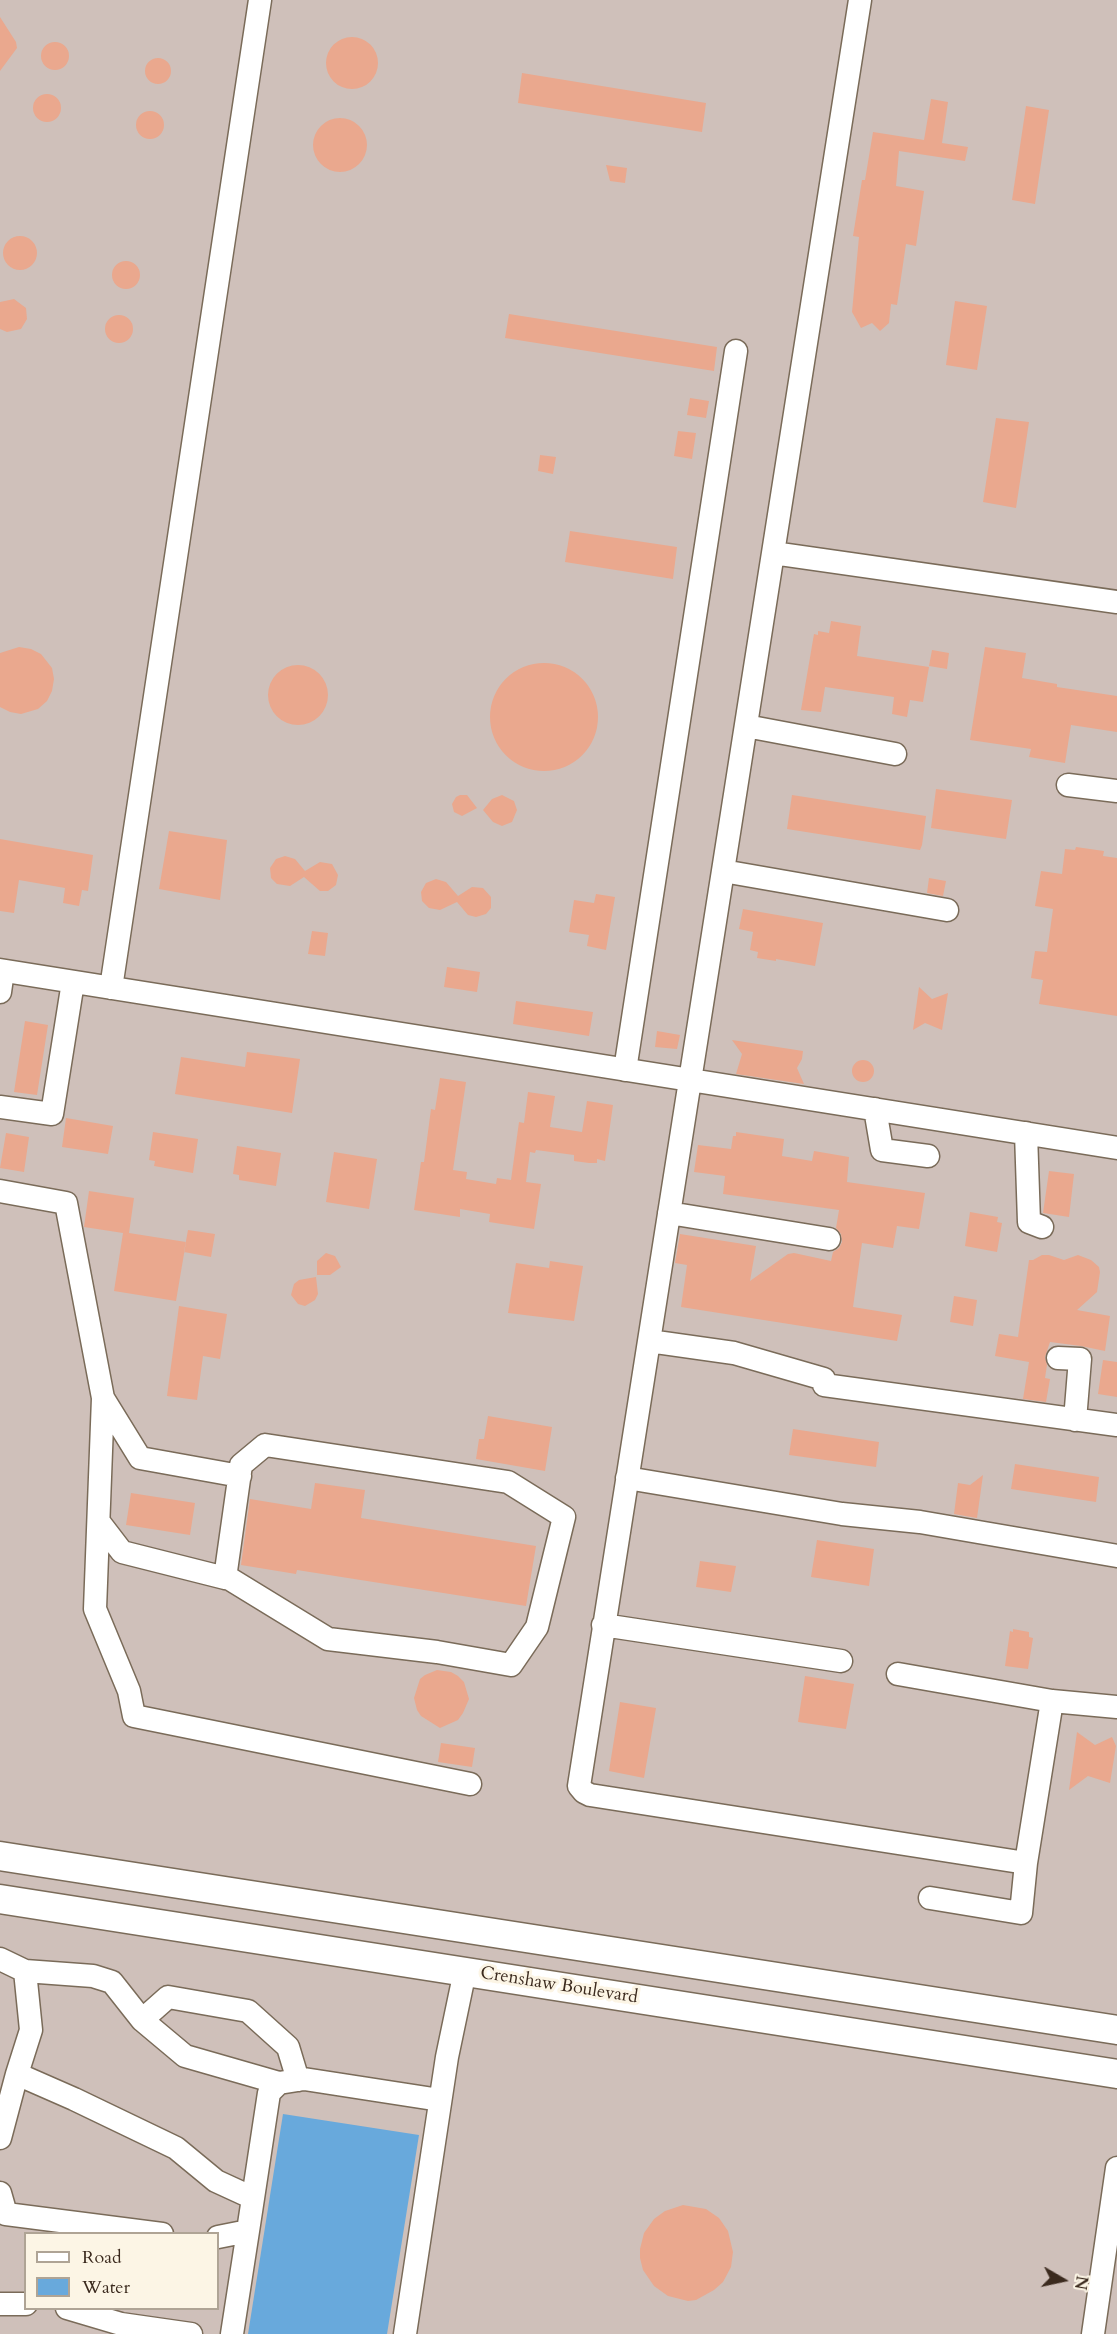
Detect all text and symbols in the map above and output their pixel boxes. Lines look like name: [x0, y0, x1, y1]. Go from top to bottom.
street label: Crenshaw Boulevard: [479, 1963, 639, 2009]
legend: [24, 2232, 219, 2310]
text: Road: [82, 2245, 122, 2270]
north arrow: [1033, 2250, 1093, 2310]
text: N: [1069, 2274, 1093, 2291]
text: Water: [82, 2275, 130, 2300]

